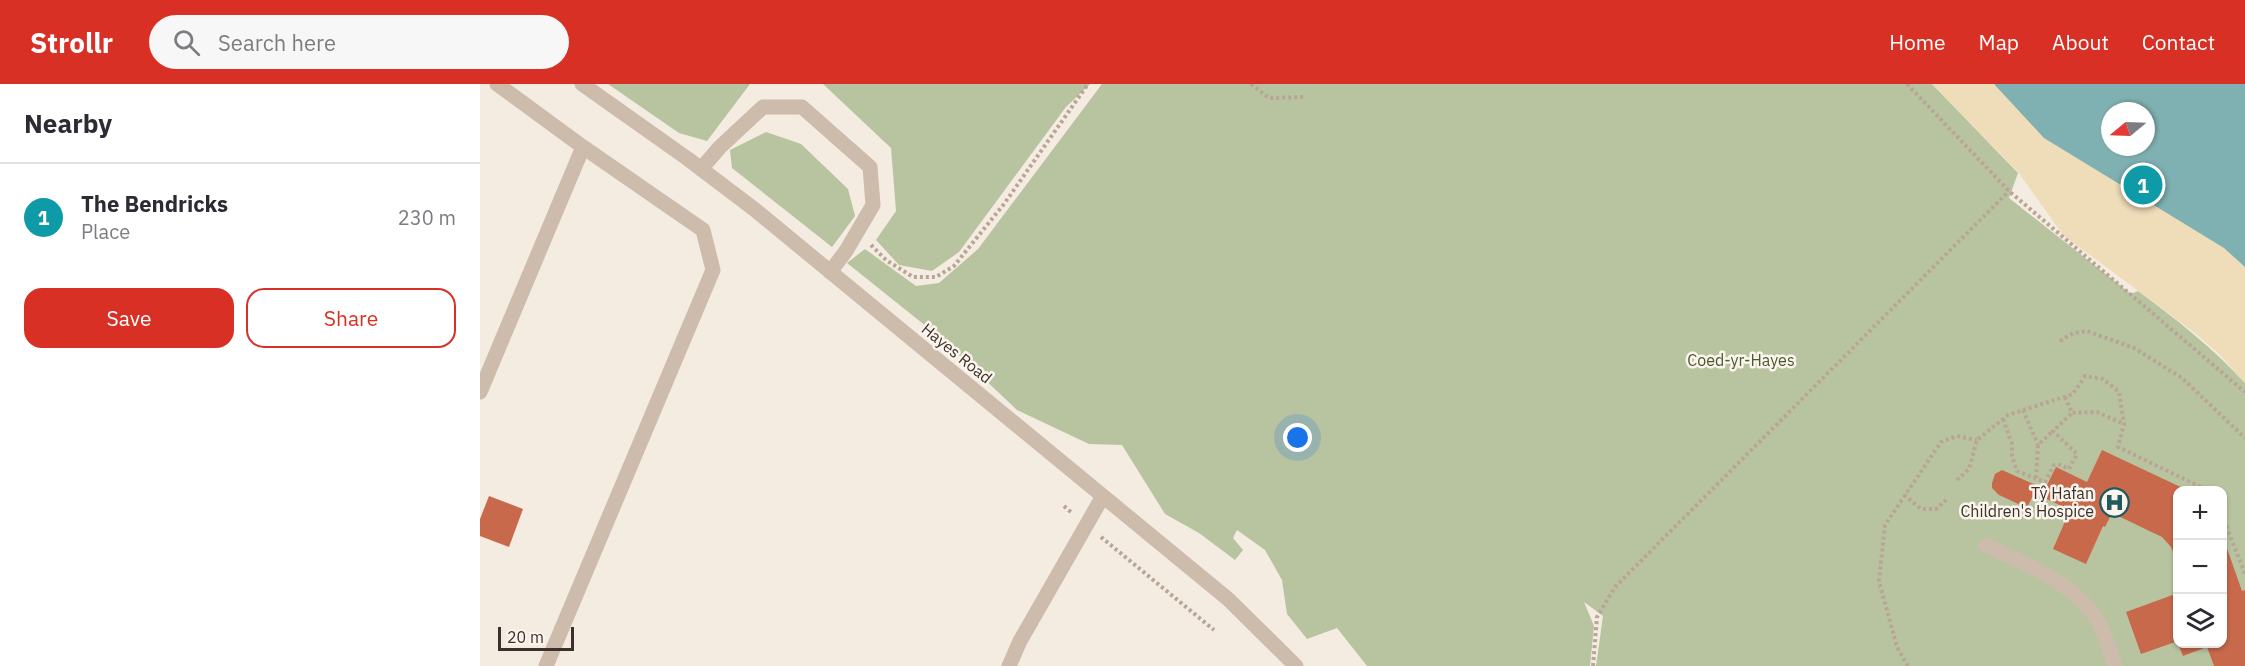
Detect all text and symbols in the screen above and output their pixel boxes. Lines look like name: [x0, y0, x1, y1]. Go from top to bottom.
search box: [149, 15, 569, 69]
text: Strollr: [30, 24, 113, 61]
icon: search: [170, 26, 203, 59]
text: Search here: [218, 28, 336, 57]
text: Home: [1889, 28, 1946, 56]
text: Map: [1979, 28, 2019, 56]
text: About: [2052, 28, 2109, 56]
text: Contact: [2142, 28, 2215, 56]
north arrow: [2101, 102, 2155, 156]
text: Nearby: [24, 106, 112, 140]
pin: 1: [2124, 162, 2162, 208]
text: The Bendricks: [81, 189, 228, 218]
text: 1: [38, 204, 50, 231]
text: 230 m: [398, 204, 456, 231]
text: Place: [81, 218, 130, 245]
button: Save: [24, 288, 234, 348]
button: Share: [246, 288, 456, 348]
street label: Hayes Road: [918, 319, 996, 387]
park label: Coed-yr-Hayes: [1687, 350, 1795, 370]
your location: [1283, 423, 1312, 452]
place label: Tŷ Hafan Children's Hospice: [1960, 483, 2094, 521]
hospital icon: Tŷ Hafan Children's Hospice: [2099, 486, 2131, 518]
map controls: [2173, 486, 2227, 648]
button: +: [2173, 486, 2227, 540]
button: −: [2173, 540, 2227, 594]
button: layers: [2173, 594, 2227, 648]
scale bar: [498, 624, 574, 652]
text: 20 m: [507, 627, 544, 647]

